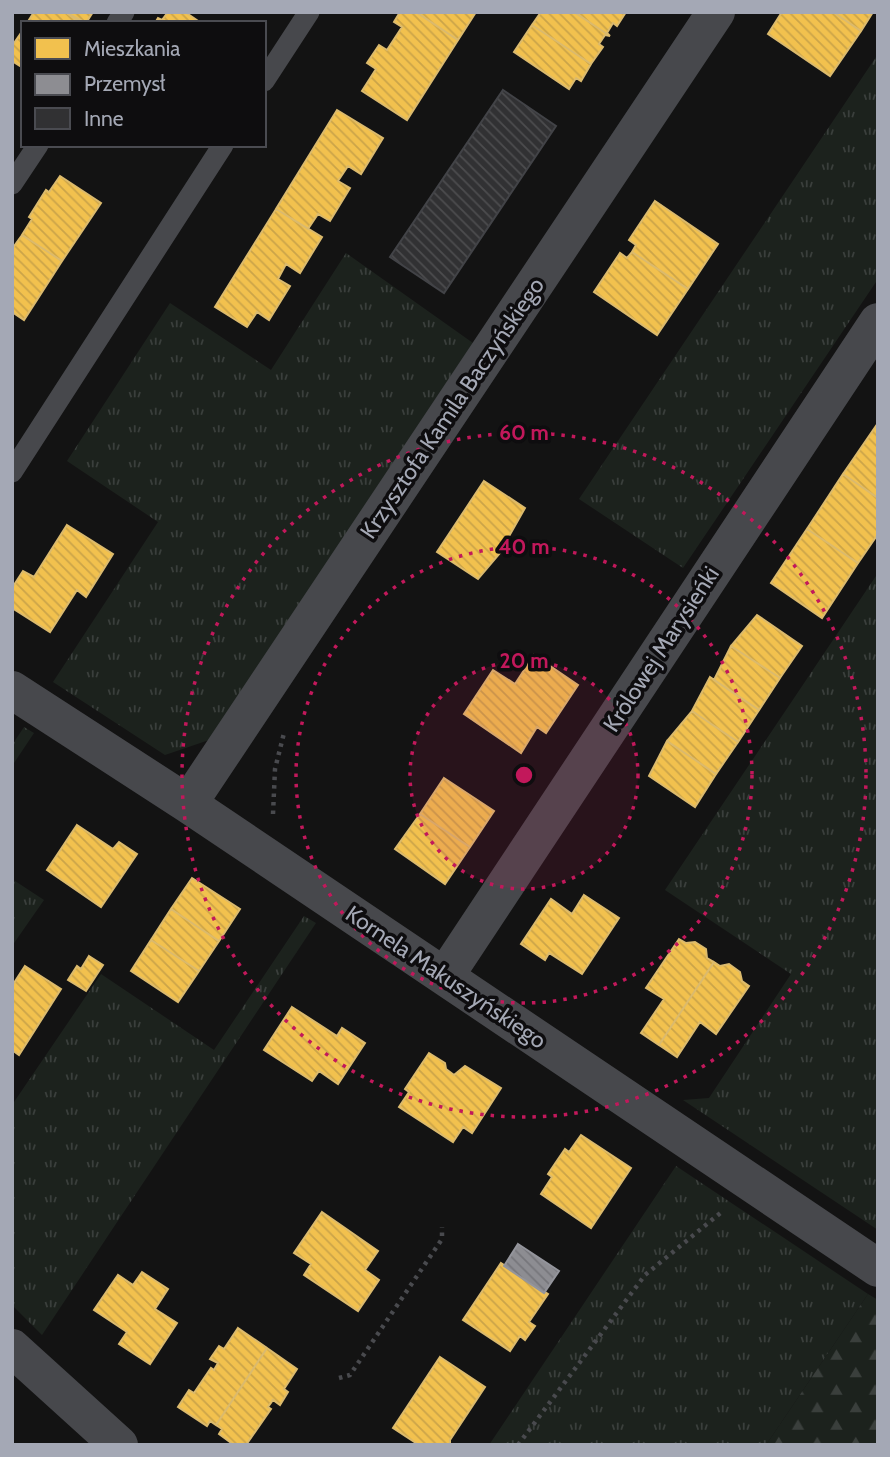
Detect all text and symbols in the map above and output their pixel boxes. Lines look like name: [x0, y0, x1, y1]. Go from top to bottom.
legend: [21, 21, 266, 147]
text: Mieszkania: [84, 36, 180, 61]
text: Przemysł: [84, 71, 165, 96]
text: Inne: [84, 106, 124, 131]
street label: Krzysztofa Kamila Baczyńskiego: [354, 272, 550, 544]
text: 60 m: [499, 420, 549, 445]
text: 40 m: [499, 534, 549, 559]
street label: Królowej Marysieńki: [597, 561, 725, 737]
text: 20 m: [500, 648, 548, 673]
centre of rings: [512, 763, 536, 787]
street label: Kornela Makuszyńskiego: [340, 899, 552, 1055]

